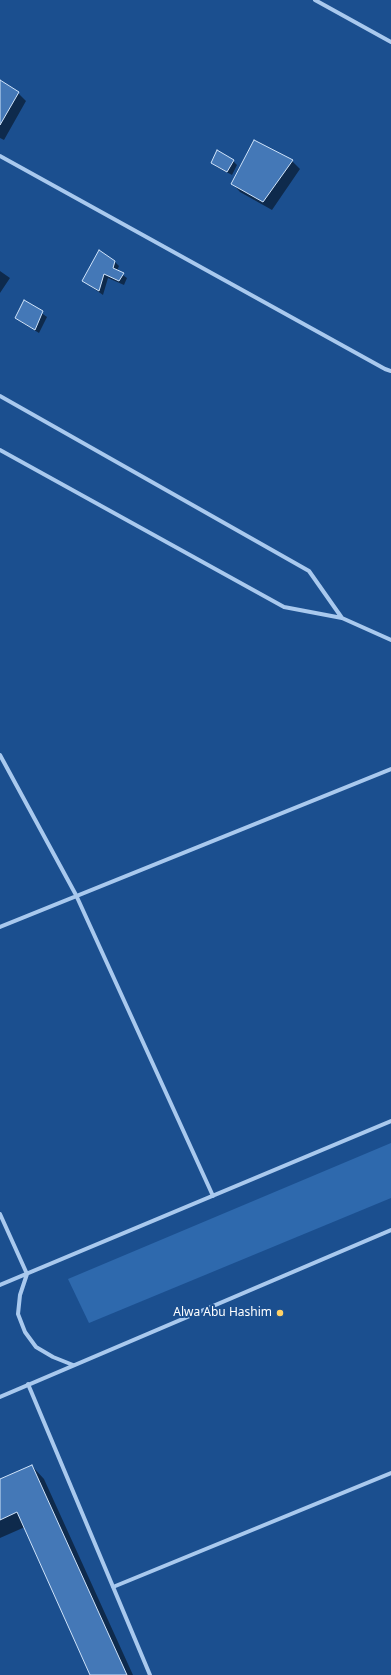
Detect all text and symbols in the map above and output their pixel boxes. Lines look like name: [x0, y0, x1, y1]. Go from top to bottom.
place label: Alwa Abu Hashim: [173, 1306, 272, 1320]
marker: Alwa Abu Hashim: [275, 1308, 285, 1318]

